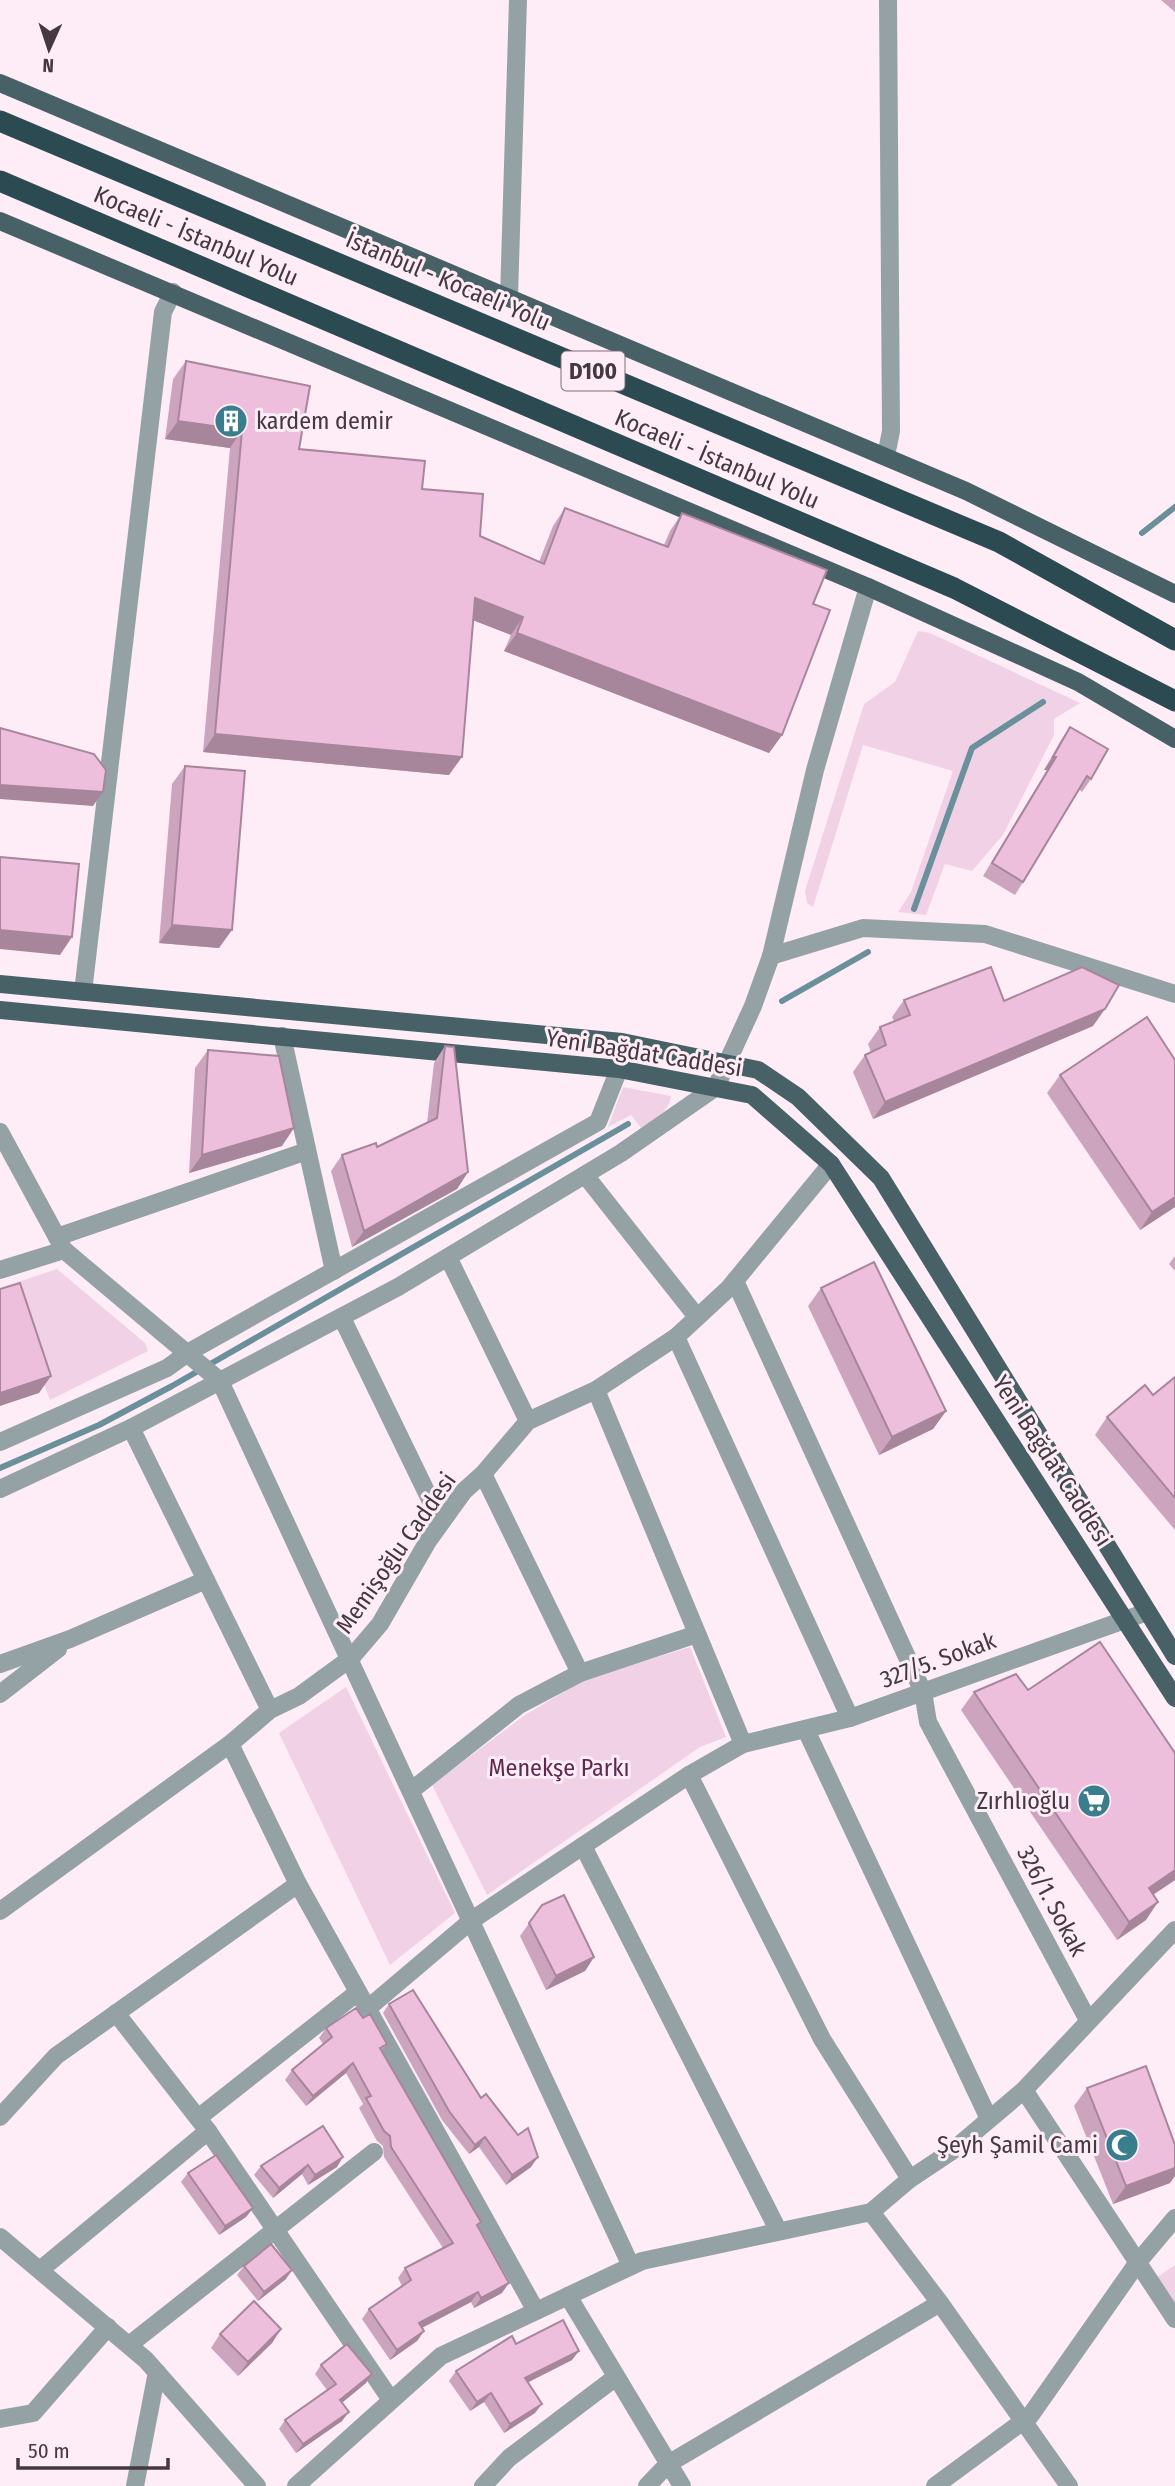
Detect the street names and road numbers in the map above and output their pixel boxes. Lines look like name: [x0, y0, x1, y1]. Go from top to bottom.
street label: Kocaeli - İstanbul Yolu: [90, 180, 302, 292]
street label: İstanbul - Kocaeli Yolu: [342, 225, 554, 337]
road number: D100: [562, 352, 624, 390]
street label: Kocaeli - İstanbul Yolu: [611, 403, 823, 515]
street label: Yeni Bağdat Caddesi: [544, 1024, 744, 1082]
street label: Yeni Bağdat Caddesi: [986, 1370, 1118, 1552]
street label: Memişoğlu Caddesi: [330, 1467, 462, 1639]
street label: 327/5. Sokak: [877, 1626, 1000, 1694]
street label: 326/1. Sokak: [1011, 1841, 1093, 1962]

